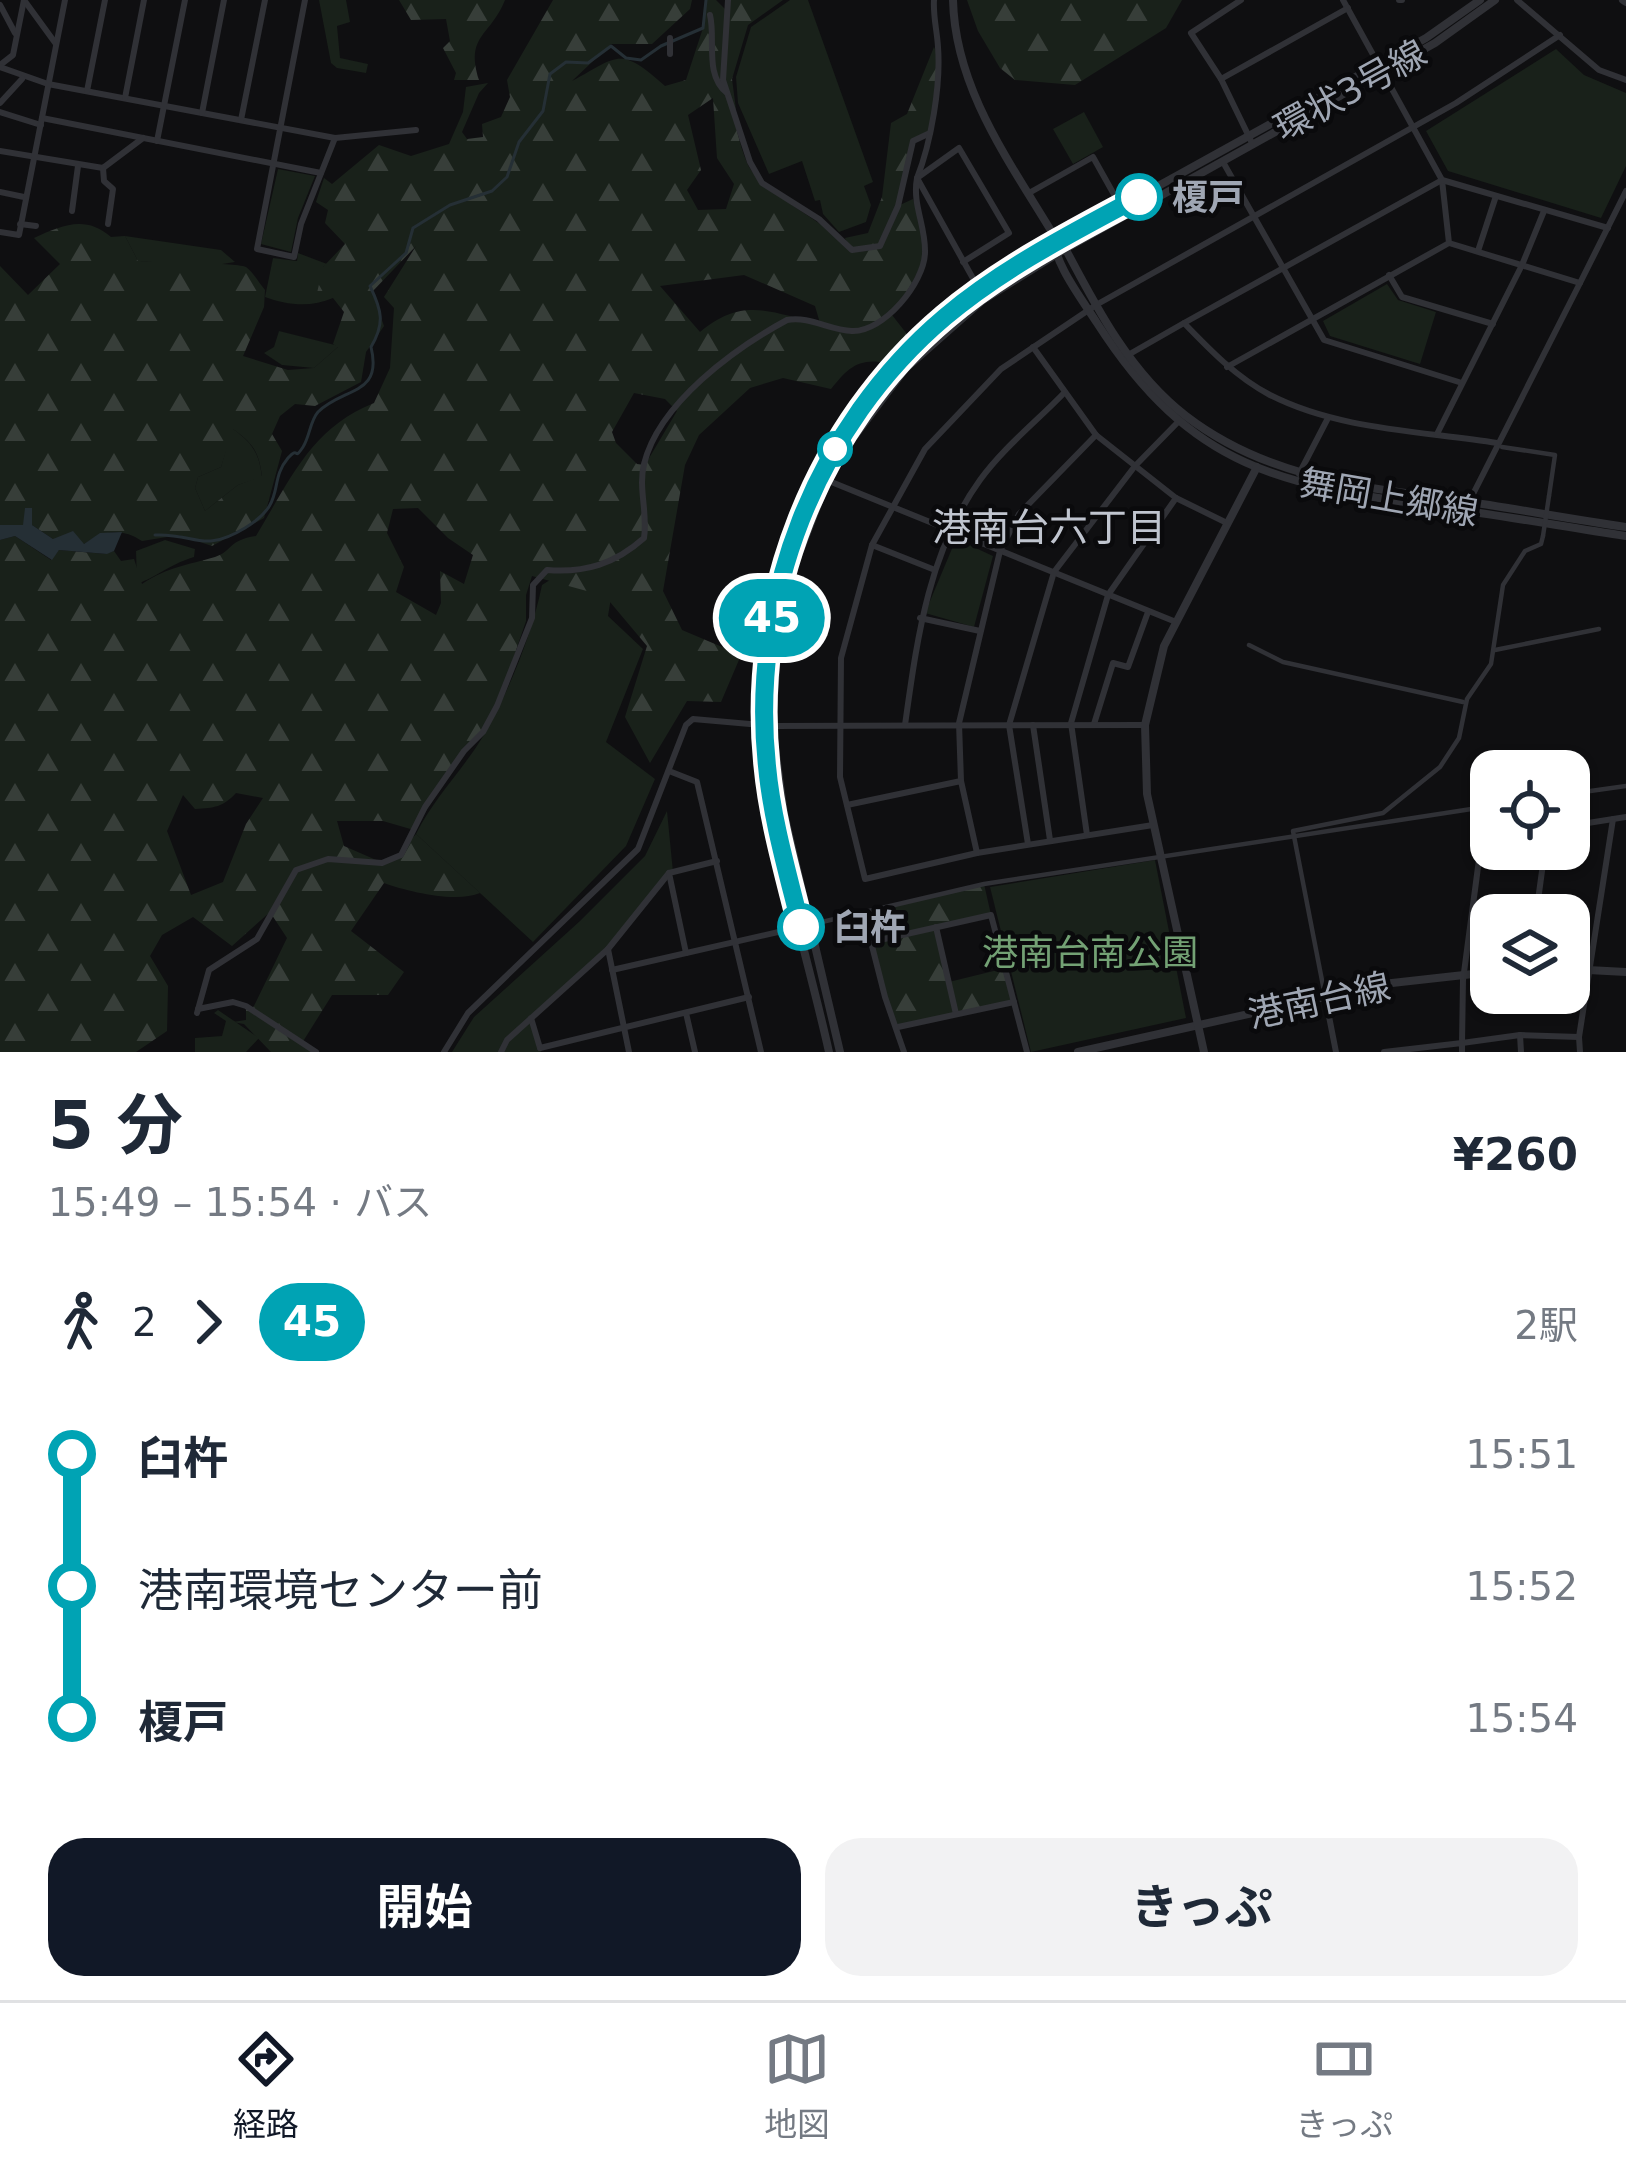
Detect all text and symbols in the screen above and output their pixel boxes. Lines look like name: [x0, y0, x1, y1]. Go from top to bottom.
street label: 環状3号線: [1267, 32, 1433, 149]
marker: 榎戸: [1117, 175, 1161, 219]
place label: 榎戸: [1172, 177, 1244, 218]
unlabelled marker: [819, 433, 851, 465]
street label: 舞岡上郷線: [1297, 462, 1481, 533]
district label: 港南台六丁目: [932, 505, 1166, 550]
line badge: 45: [718, 579, 826, 657]
text: 45: [743, 593, 801, 642]
map controls: [1470, 750, 1590, 1014]
button: locate: [1470, 750, 1590, 870]
button: layers: [1470, 894, 1590, 1014]
marker: 臼杵: [779, 905, 823, 949]
place label: 臼杵: [834, 907, 906, 948]
park label: 港南台南公園: [982, 932, 1198, 973]
street label: 港南台線: [1244, 965, 1394, 1036]
text: 5 分: [48, 1087, 183, 1164]
text: ¥260: [1453, 1128, 1578, 1181]
text: 15:49 – 15:54 · バス: [48, 1180, 432, 1225]
icon: walk: [48, 1289, 114, 1355]
icon: forward: [175, 1289, 241, 1355]
text: 45: [283, 1297, 341, 1346]
text: 2: [132, 1300, 157, 1345]
text: 2駅: [1514, 1303, 1578, 1348]
text: 臼杵: [138, 1432, 228, 1485]
text: 15:51: [1466, 1432, 1578, 1477]
text: 港南環境センター前: [138, 1564, 543, 1617]
text: 15:52: [1466, 1564, 1578, 1609]
text: 榎戸: [138, 1696, 228, 1749]
text: 15:54: [1466, 1696, 1578, 1741]
button: 開始: [48, 1838, 801, 1976]
button: きっぷ: [825, 1838, 1578, 1976]
tab: 経路: [233, 2026, 299, 2146]
tab: 地図: [764, 2026, 830, 2146]
tab: きっぷ: [1296, 2026, 1393, 2146]

